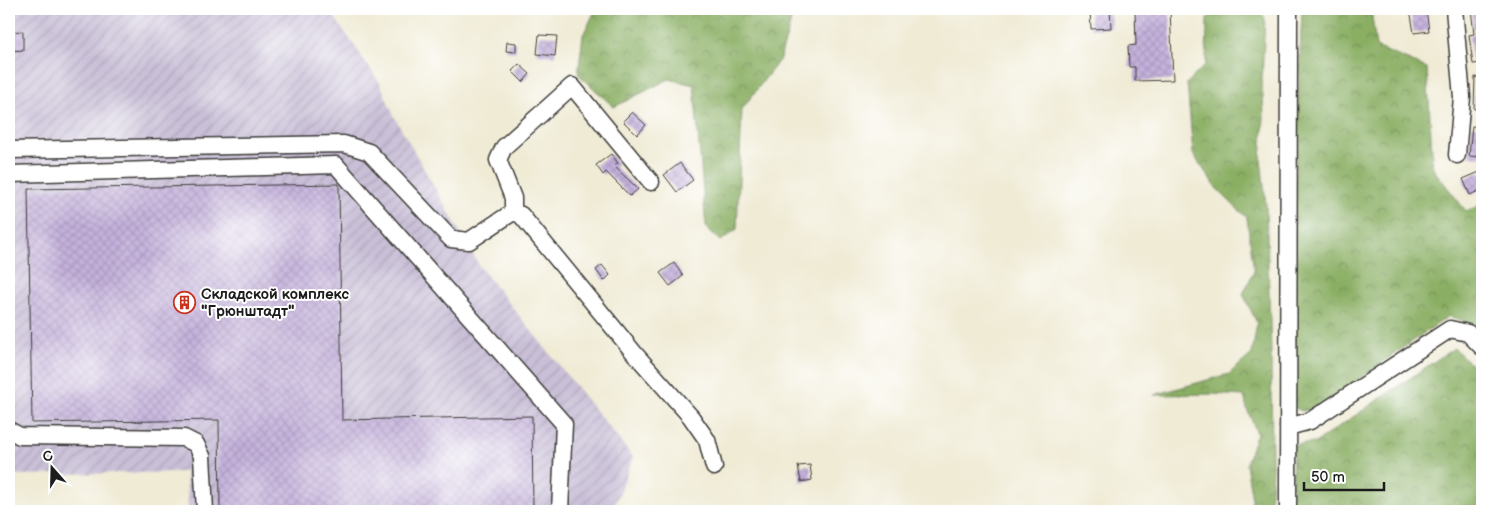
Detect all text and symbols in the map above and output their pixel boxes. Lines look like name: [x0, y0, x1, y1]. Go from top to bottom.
place label: Складской комплекс "Грюнштадт": [201, 285, 349, 321]
building icon: Складской комплекс "Грюнштадт": [173, 291, 197, 315]
north arrow: [28, 442, 78, 492]
text: С: [40, 447, 55, 466]
scale bar: [1304, 460, 1384, 492]
text: 50 m: [1311, 468, 1345, 487]

